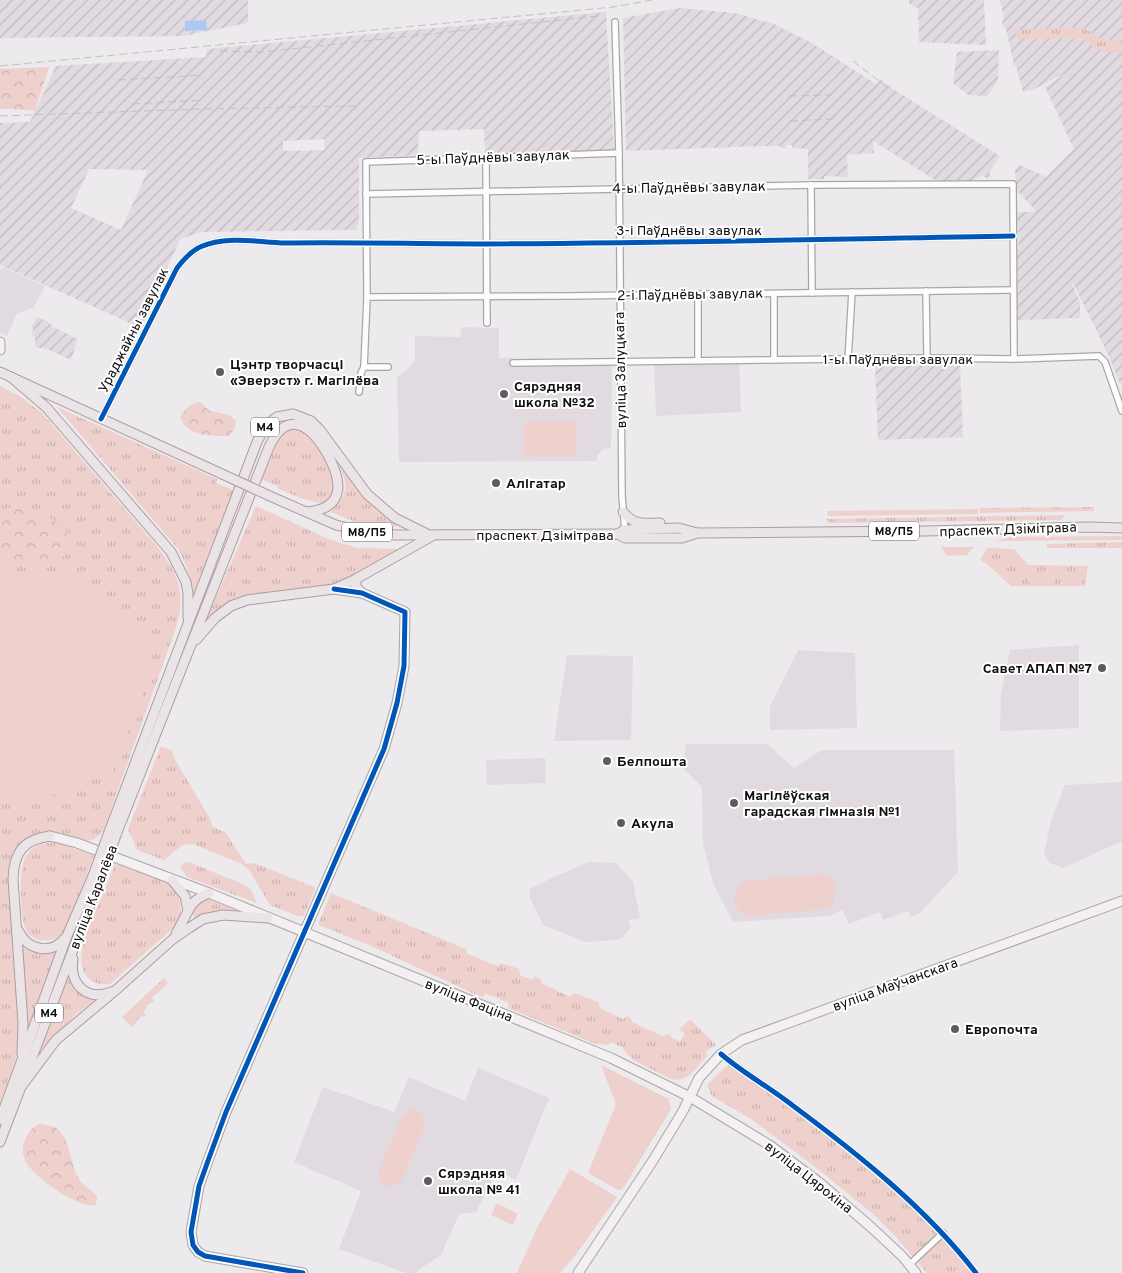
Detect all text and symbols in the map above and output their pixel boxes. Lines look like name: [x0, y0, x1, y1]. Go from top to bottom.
street label: 5-ы Паўднёвы завулак: [416, 147, 570, 170]
street label: 4-ы Паўднёвы завулак: [612, 179, 766, 198]
street label: 3-і Паўднёвы завулак: [616, 223, 762, 240]
street label: Ураджайны завулак: [95, 265, 173, 396]
street label: 2-і Паўднёвы завулак: [617, 286, 763, 305]
street label: вуліца Залуцкага: [612, 311, 631, 428]
street label: 1-ы Паўднёвы завулак: [823, 352, 973, 369]
place label: Цэнтр творчасці «Эверэст» г. Магілёва: [230, 357, 379, 390]
marker: Цэнтр творчасці «Эверэст» г. Магілёва: [214, 366, 226, 378]
place label: Сярэдняя школа №32: [514, 379, 595, 412]
marker: Сярэдняя школа №32: [498, 388, 510, 400]
road number: М4: [251, 418, 279, 437]
place label: Алігатар: [506, 476, 566, 493]
marker: Алігатар: [490, 477, 502, 489]
street label: праспект Дзімітрава: [939, 520, 1077, 541]
road number: М8/П5: [342, 522, 392, 542]
road number: М8/П5: [869, 522, 919, 540]
street label: праспект Дзімітрава: [476, 528, 614, 545]
place label: Савет АПАП №7: [983, 661, 1092, 678]
marker: Савет АПАП №7: [1096, 662, 1108, 674]
place label: Белпошта: [617, 754, 686, 771]
marker: Белпошта: [601, 755, 613, 767]
place label: Магілёўская гарадская гімназія №1: [744, 788, 900, 821]
marker: Магілёўская гарадская гімназія №1: [728, 797, 740, 809]
place label: Акула: [631, 816, 674, 833]
marker: Акула: [615, 817, 627, 829]
street label: вуліца Каралёва: [67, 843, 122, 952]
street label: вуліца Маўчанскага: [831, 955, 960, 1016]
street label: вуліца Фаціна: [422, 976, 515, 1027]
road number: М4: [35, 1004, 63, 1022]
place label: Европочта: [965, 1022, 1038, 1039]
marker: Европочта: [949, 1023, 961, 1035]
street label: вуліца Цярохіна: [761, 1139, 855, 1218]
place label: Сярэдняя школа № 41: [438, 1166, 520, 1199]
marker: Сярэдняя школа № 41: [422, 1175, 434, 1187]

